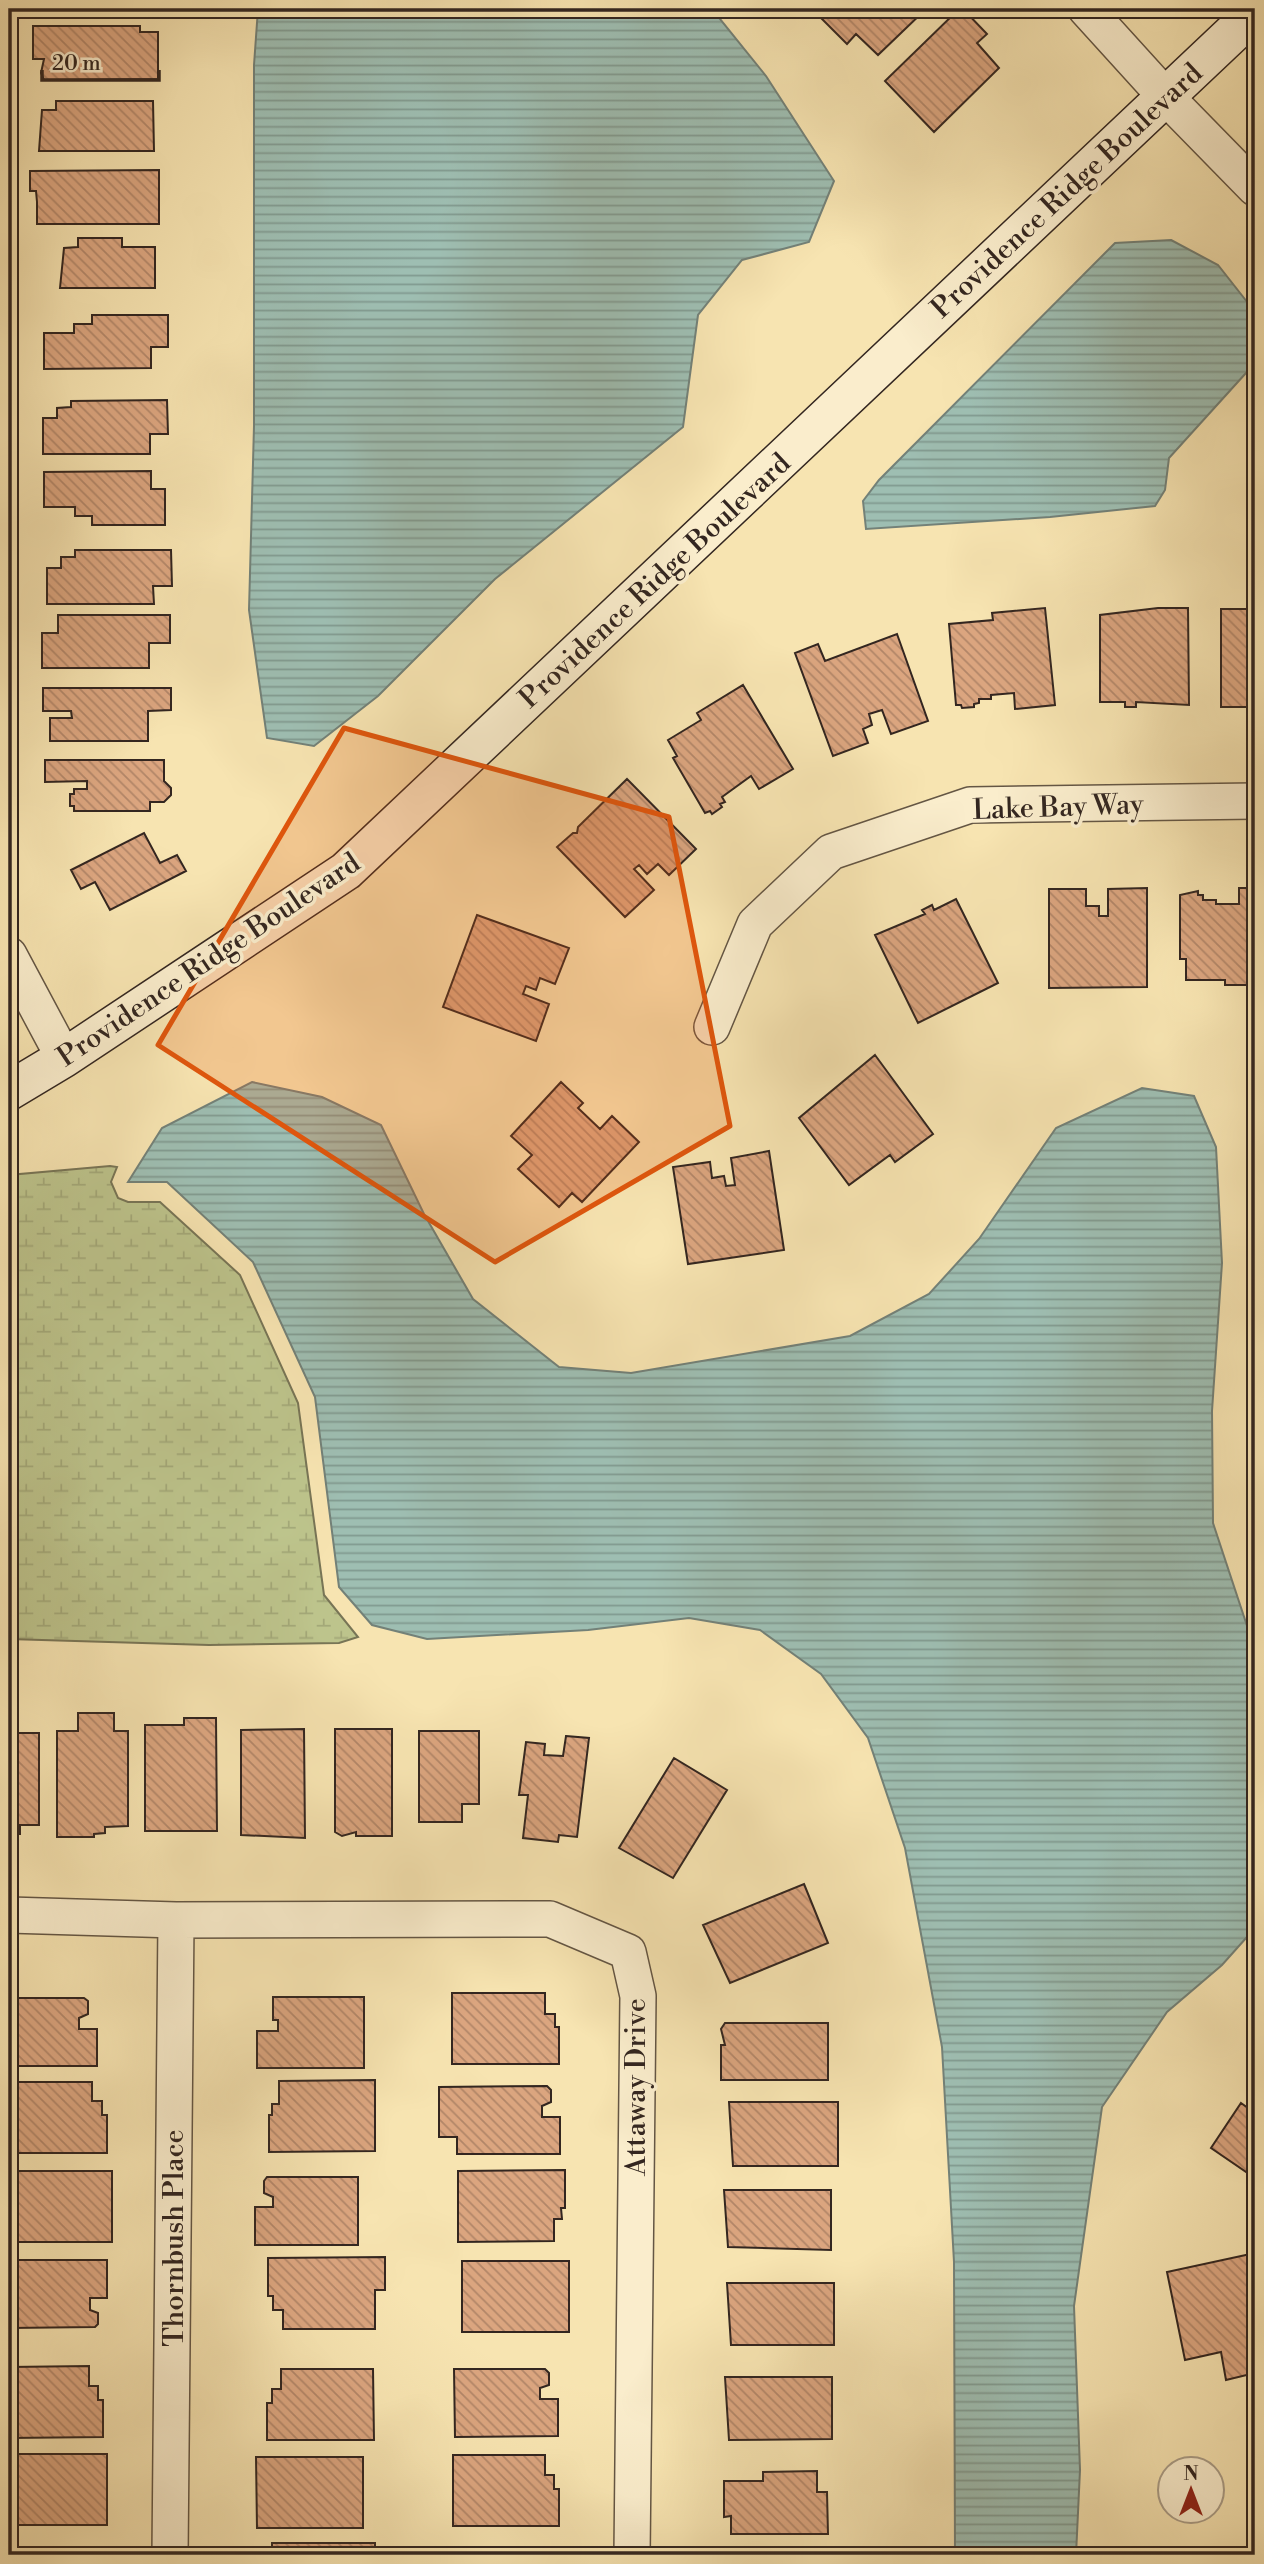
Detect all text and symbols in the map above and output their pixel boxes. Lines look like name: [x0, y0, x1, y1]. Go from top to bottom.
scale bar: [42, 38, 159, 82]
text: 20 m: [52, 51, 101, 77]
street label: Providence Ridge Boulevard: [924, 56, 1210, 326]
street label: Providence Ridge Boulevard: [512, 446, 798, 716]
street label: Lake Bay Way: [972, 787, 1145, 828]
street label: Providence Ridge Boulevard: [51, 846, 367, 1075]
street label: Attaway Drive: [619, 1998, 654, 2177]
street label: Thornbush Place: [157, 2129, 192, 2347]
north arrow: [1156, 2456, 1226, 2526]
text: N: [1183, 2462, 1199, 2486]

